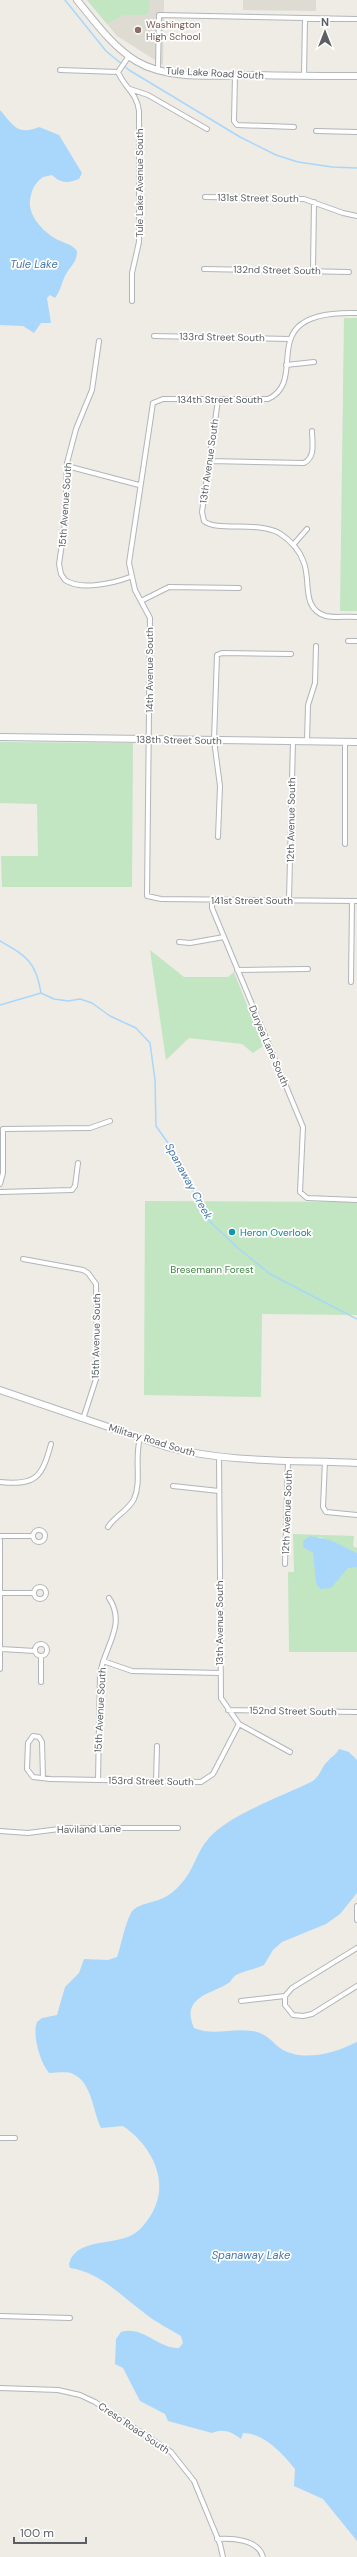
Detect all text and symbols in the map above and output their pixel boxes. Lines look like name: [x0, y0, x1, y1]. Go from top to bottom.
north arrow: [305, 12, 345, 52]
text: N: [321, 15, 329, 29]
place label: Washington High School: [146, 18, 201, 43]
marker: Washington High School: [133, 25, 143, 35]
street label: Tule Lake Road South: [166, 64, 265, 82]
street label: Tule Lake Avenue South: [133, 128, 146, 237]
street label: 131st Street South: [217, 191, 299, 205]
water label: Tule Lake: [10, 257, 58, 271]
street label: 132nd Street South: [233, 263, 321, 277]
street label: 133rd Street South: [179, 330, 265, 344]
street label: 134th Street South: [177, 393, 263, 406]
street label: 13th Avenue South: [197, 418, 221, 504]
street label: 15th Avenue South: [56, 462, 74, 548]
street label: 14th Avenue South: [143, 627, 156, 713]
street label: 138th Street South: [136, 733, 222, 747]
street label: 12th Avenue South: [284, 777, 298, 863]
street label: 141st Street South: [211, 894, 293, 907]
street label: Duryea Lane South: [246, 1003, 292, 1089]
water label: Spanaway Creek: [162, 1140, 216, 1222]
place label: Heron Overlook: [240, 1226, 312, 1239]
marker: Heron Overlook: [227, 1227, 237, 1237]
park label: Bresemann Forest: [170, 1263, 254, 1276]
street label: 15th Avenue South: [89, 1293, 103, 1379]
street label: Military Road South: [107, 1421, 197, 1459]
street label: 12th Avenue South: [279, 1469, 295, 1555]
street label: 13th Avenue South: [213, 1580, 226, 1666]
street label: 15th Avenue South: [91, 1667, 109, 1753]
street label: 152nd Street South: [249, 1704, 337, 1718]
street label: 153rd Street South: [108, 1774, 194, 1788]
street label: Haviland Lane: [57, 1822, 122, 1836]
water label: Spanaway Lake: [212, 2248, 290, 2262]
street label: Creso Road South: [96, 2399, 172, 2457]
scale bar: [14, 2519, 86, 2545]
text: 100 m: [20, 2525, 54, 2541]

